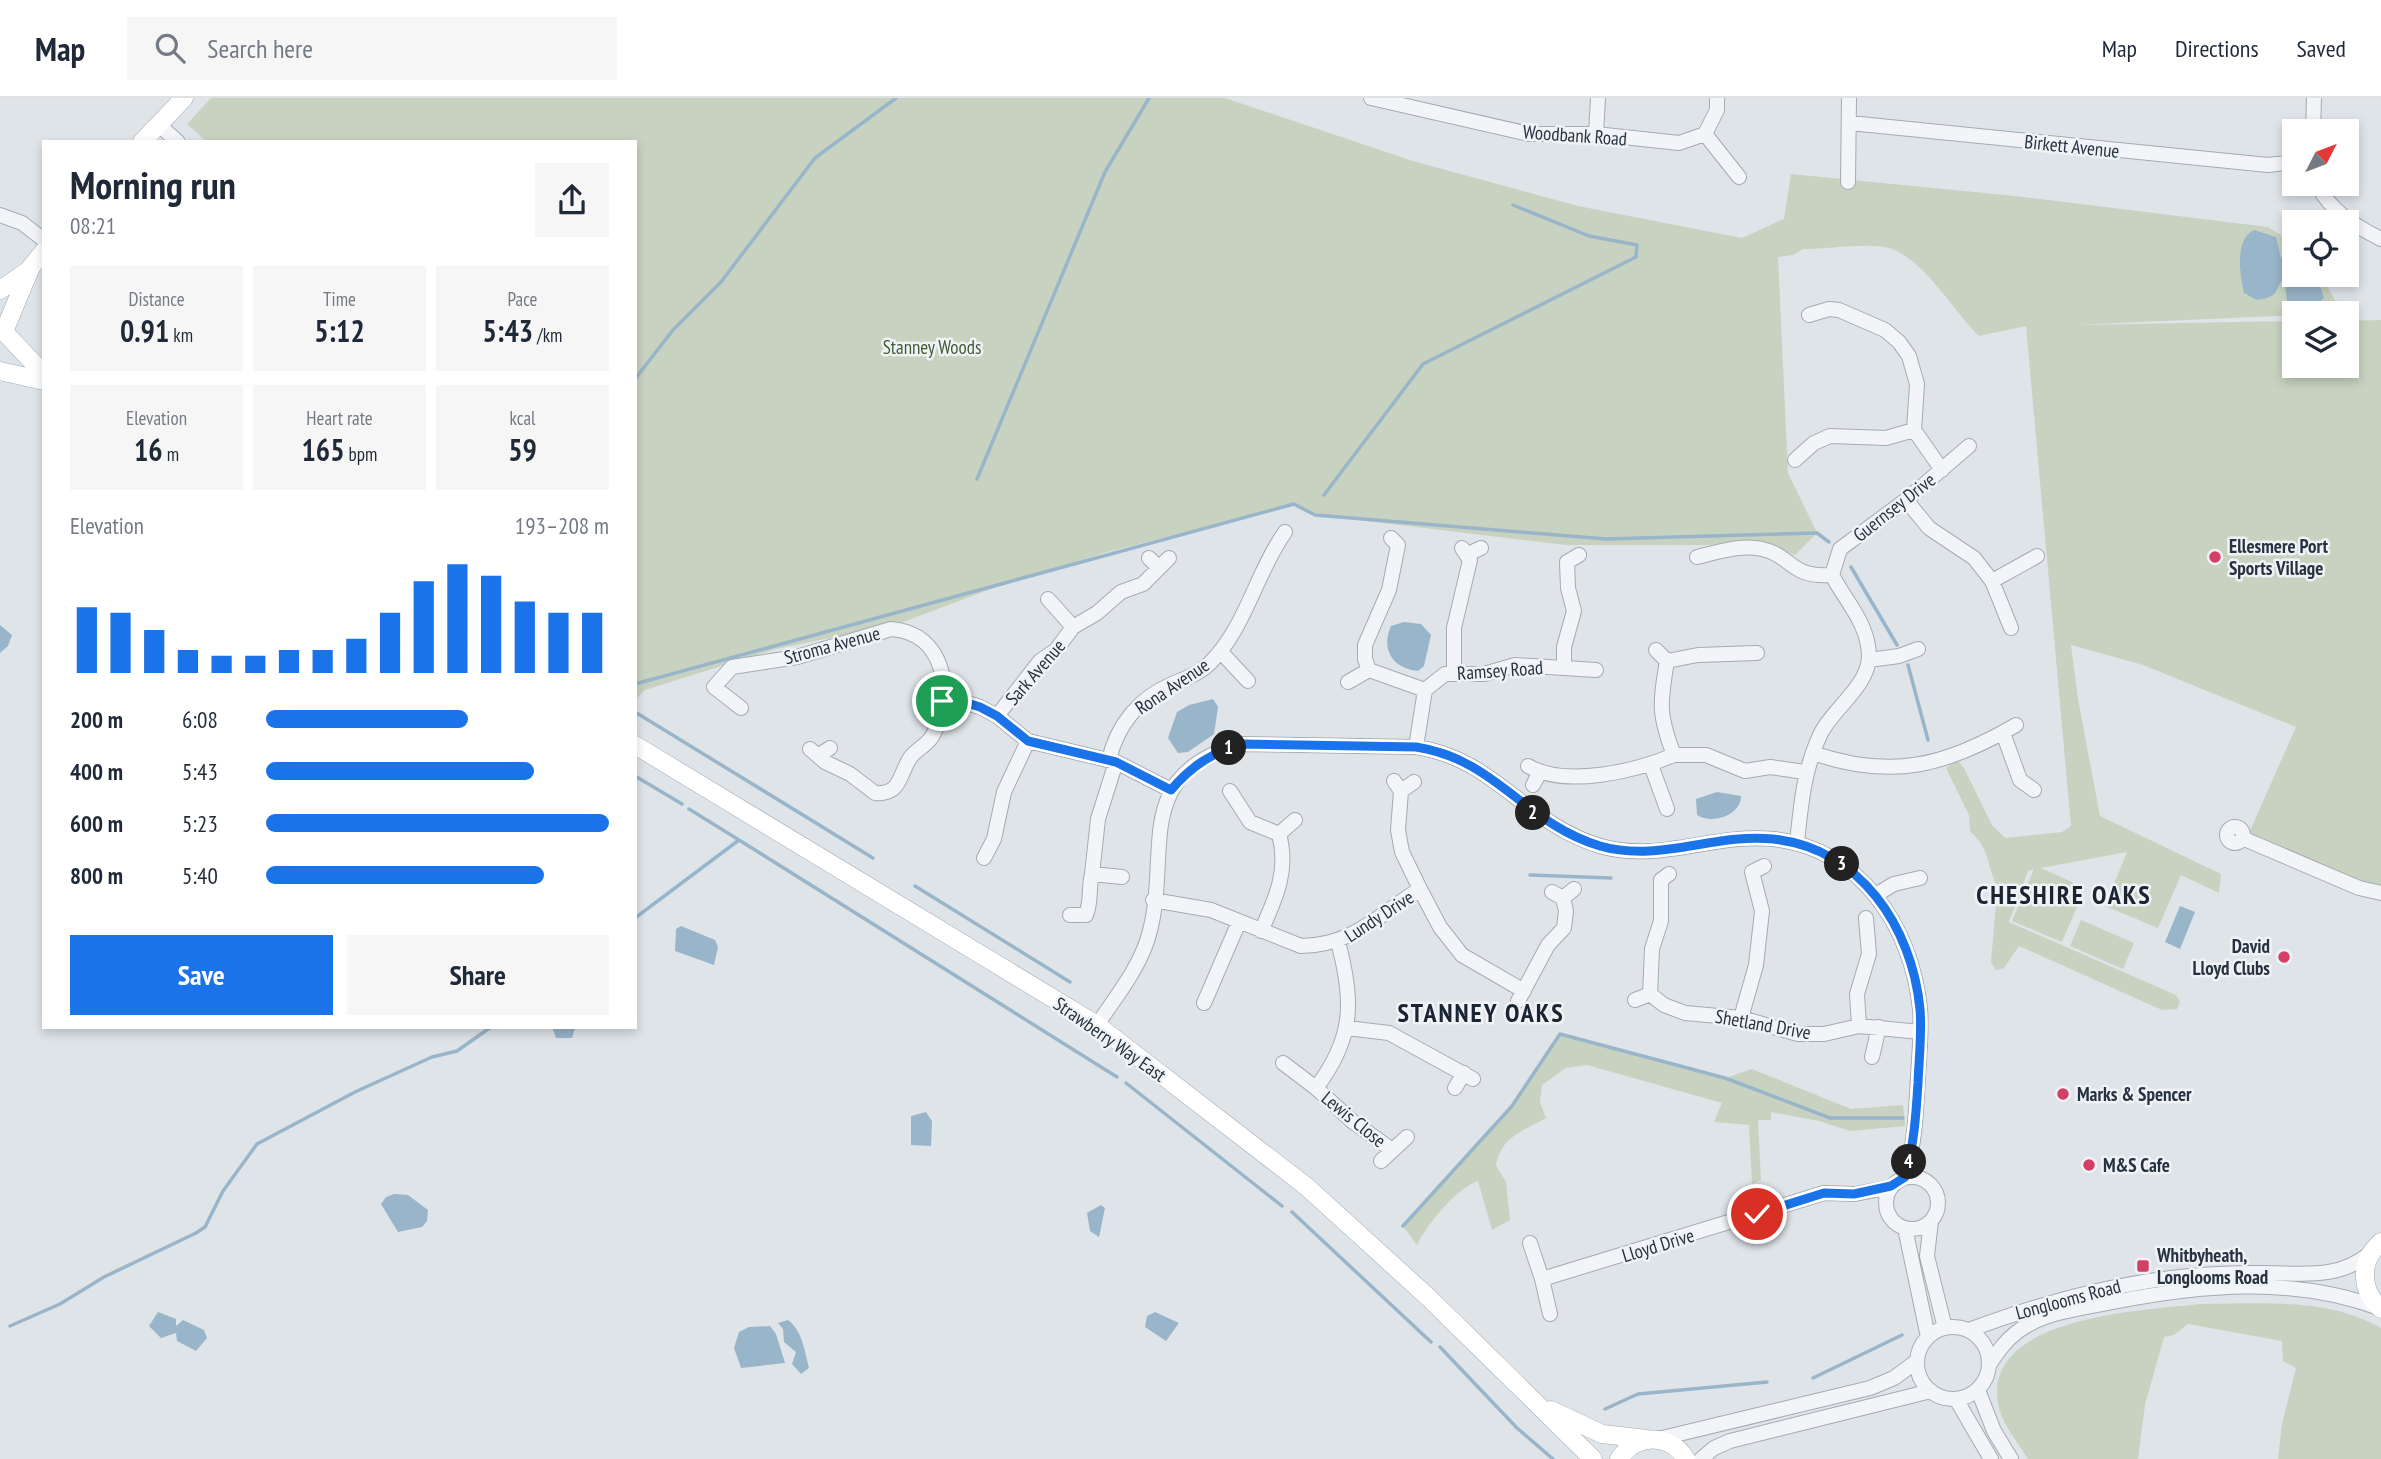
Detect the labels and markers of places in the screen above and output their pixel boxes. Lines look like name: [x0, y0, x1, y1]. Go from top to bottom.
place label: Ellesmere Port Sports Village: [2229, 534, 2328, 580]
marker: Ellesmere Port Sports Village: [2207, 549, 2223, 565]
pin: [912, 671, 972, 731]
pin: 1: [1212, 730, 1246, 766]
pin: 2: [1516, 796, 1550, 830]
pin: 3: [1825, 846, 1860, 882]
place label: David Lloyd Clubs: [2192, 934, 2270, 980]
marker: David Lloyd Clubs: [2276, 949, 2292, 965]
place label: Marks & Spencer: [2077, 1082, 2192, 1106]
marker: Marks & Spencer: [2055, 1086, 2071, 1102]
pin: 4: [1892, 1144, 1926, 1180]
place label: M&S Cafe: [2103, 1153, 2170, 1177]
marker: M&S Cafe: [2081, 1157, 2097, 1173]
pin: [1727, 1184, 1787, 1244]
place label: Whitbyheath, Longlooms Road: [2156, 1243, 2268, 1289]
marker: Whitbyheath, Longlooms Road: [2135, 1258, 2151, 1274]

